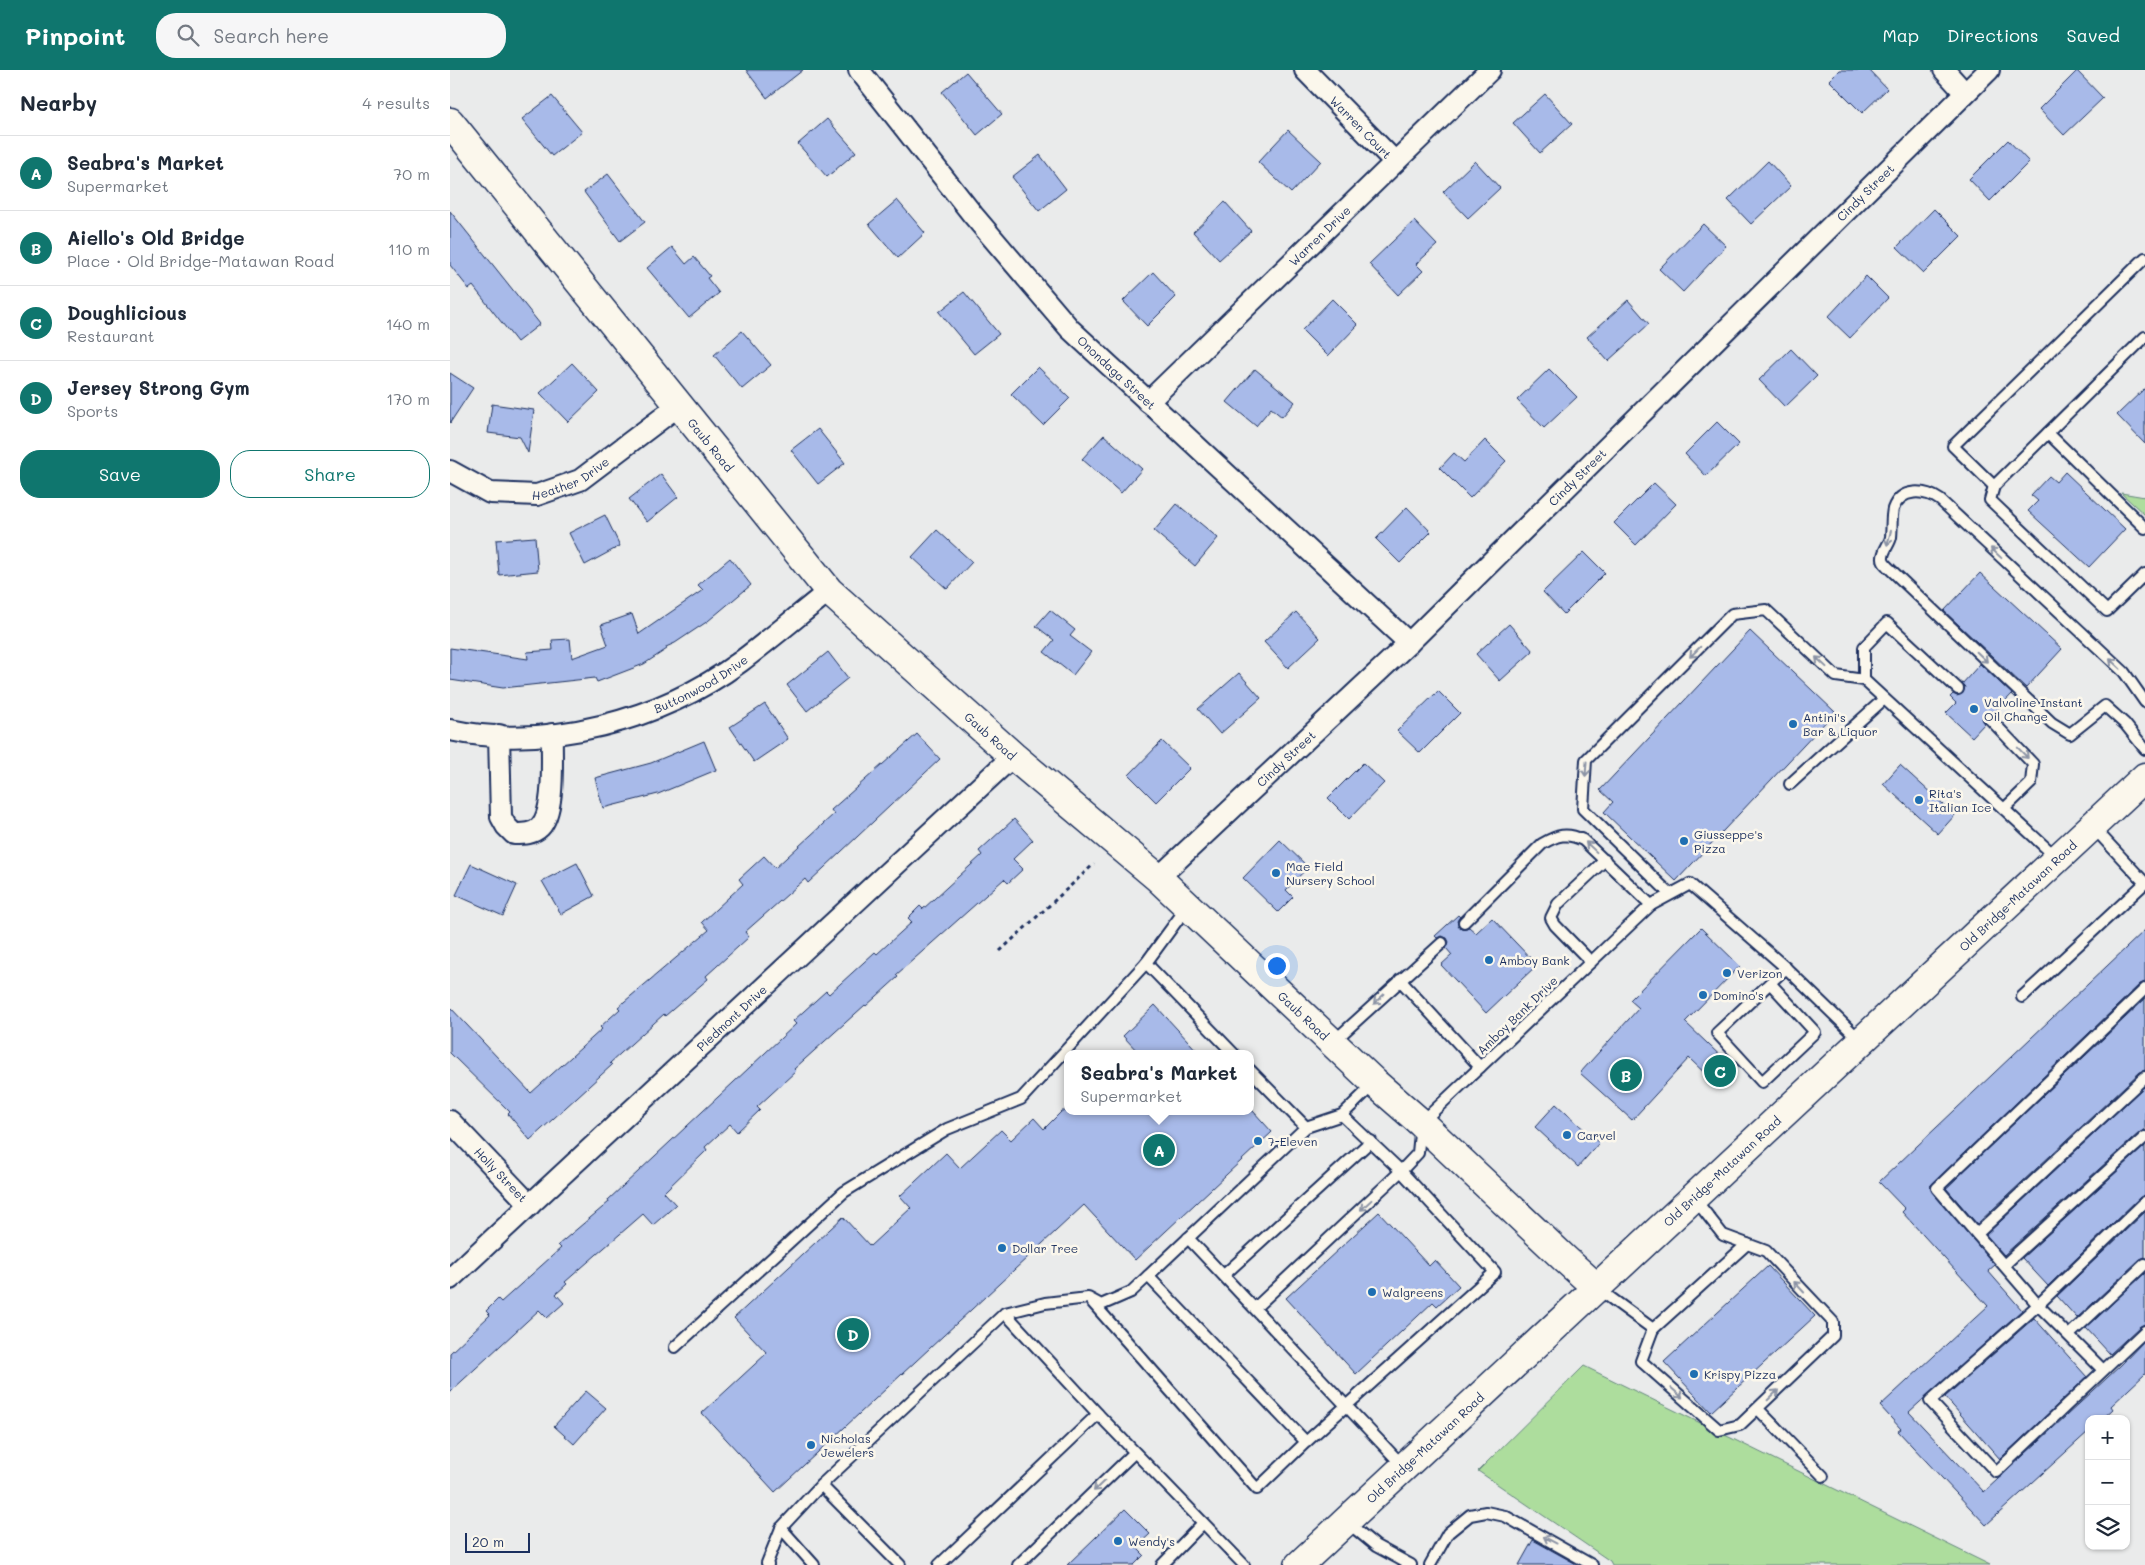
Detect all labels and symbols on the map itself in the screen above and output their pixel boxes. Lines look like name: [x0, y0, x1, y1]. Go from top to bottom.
street label: Warren Court: [1327, 92, 1395, 162]
street label: Cindy Street: [1833, 160, 1897, 224]
street label: Warren Drive: [1285, 202, 1354, 269]
street label: Onondaga Street: [1074, 332, 1160, 413]
street label: Gaub Road: [684, 415, 738, 475]
street label: Cindy Street: [1545, 445, 1609, 509]
street label: Heather Drive: [532, 453, 612, 503]
one-way arrow: [1884, 530, 1893, 546]
one-way arrow: [1990, 547, 2002, 559]
one-way arrow: [1689, 645, 1701, 658]
street label: Buttonwood Drive: [651, 651, 751, 716]
one-way arrow: [1975, 651, 1988, 663]
one-way arrow: [1815, 656, 1827, 668]
one-way arrow: [2108, 658, 2121, 670]
place label: Valvoline Instant Oil Change: [1984, 694, 2083, 724]
marker: Valvoline Instant Oil Change: [1968, 703, 1980, 715]
street label: Gaub Road: [961, 708, 1020, 764]
place label: Antini's Bar & Liquor: [1803, 709, 1878, 739]
marker: Antini's Bar & Liquor: [1787, 718, 1799, 730]
street label: Cindy Street: [1253, 727, 1319, 790]
one-way arrow: [2017, 747, 2029, 760]
one-way arrow: [1581, 761, 1590, 777]
place label: Rita's Italian Ice: [1929, 785, 1991, 815]
marker: Rita's Italian Ice: [1913, 794, 1925, 806]
place label: Giusseppe's Pizza: [1694, 826, 1763, 856]
marker: Giusseppe's Pizza: [1678, 835, 1690, 847]
street label: Old Bridge-Matawan Road: [1955, 837, 2080, 954]
one-way arrow: [1585, 841, 1597, 853]
place label: Mae Field Nursery School: [1286, 858, 1375, 888]
marker: Mae Field Nursery School: [1270, 867, 1282, 879]
place label: Amboy Bank: [1499, 952, 1570, 968]
your location: [1264, 953, 1290, 979]
marker: Amboy Bank: [1483, 954, 1495, 966]
place label: Verizon: [1737, 965, 1782, 981]
marker: Verizon: [1721, 967, 1733, 979]
street label: Amboy Bank Drive: [1473, 972, 1561, 1058]
street label: Piedmont Drive: [693, 981, 770, 1054]
place label: Domino's: [1713, 987, 1764, 1003]
street label: Gaub Road: [1275, 988, 1333, 1044]
marker: Domino's: [1697, 989, 1709, 1001]
one-way arrow: [1373, 993, 1386, 1005]
pin: C: [1704, 1052, 1736, 1090]
pin: B: [1610, 1056, 1642, 1094]
street label: Old Bridge-Matawan Road: [1660, 1112, 1785, 1230]
place label: Carvel: [1577, 1127, 1616, 1143]
marker: Carvel: [1561, 1129, 1573, 1141]
pin: A: [1143, 1131, 1175, 1169]
place label: 7-Eleven: [1268, 1133, 1317, 1149]
marker: 7-Eleven: [1252, 1135, 1264, 1147]
street label: Holly Street: [471, 1144, 531, 1205]
one-way arrow: [1359, 1199, 1372, 1211]
place label: Dollar Tree: [1012, 1240, 1078, 1256]
marker: Dollar Tree: [996, 1242, 1008, 1254]
one-way arrow: [1793, 1280, 1805, 1293]
place label: Walgreens: [1382, 1284, 1444, 1300]
marker: Walgreens: [1366, 1286, 1378, 1298]
pin: D: [837, 1315, 869, 1353]
place label: Krispy Pizza: [1704, 1366, 1776, 1382]
marker: Krispy Pizza: [1688, 1368, 1700, 1380]
one-way arrow: [1671, 1387, 1684, 1399]
street label: Old Bridge-Matawan Road: [1363, 1389, 1487, 1507]
one-way arrow: [1766, 1389, 1779, 1401]
place label: Nicholas Jewelers: [821, 1430, 874, 1460]
marker: Nicholas Jewelers: [805, 1439, 817, 1451]
one-way arrow: [1093, 1480, 1106, 1492]
scale bar: [465, 1530, 530, 1553]
place label: Wendy's: [1128, 1533, 1175, 1549]
marker: Wendy's: [1112, 1535, 1124, 1547]
one-way arrow: [1543, 1535, 1558, 1544]

